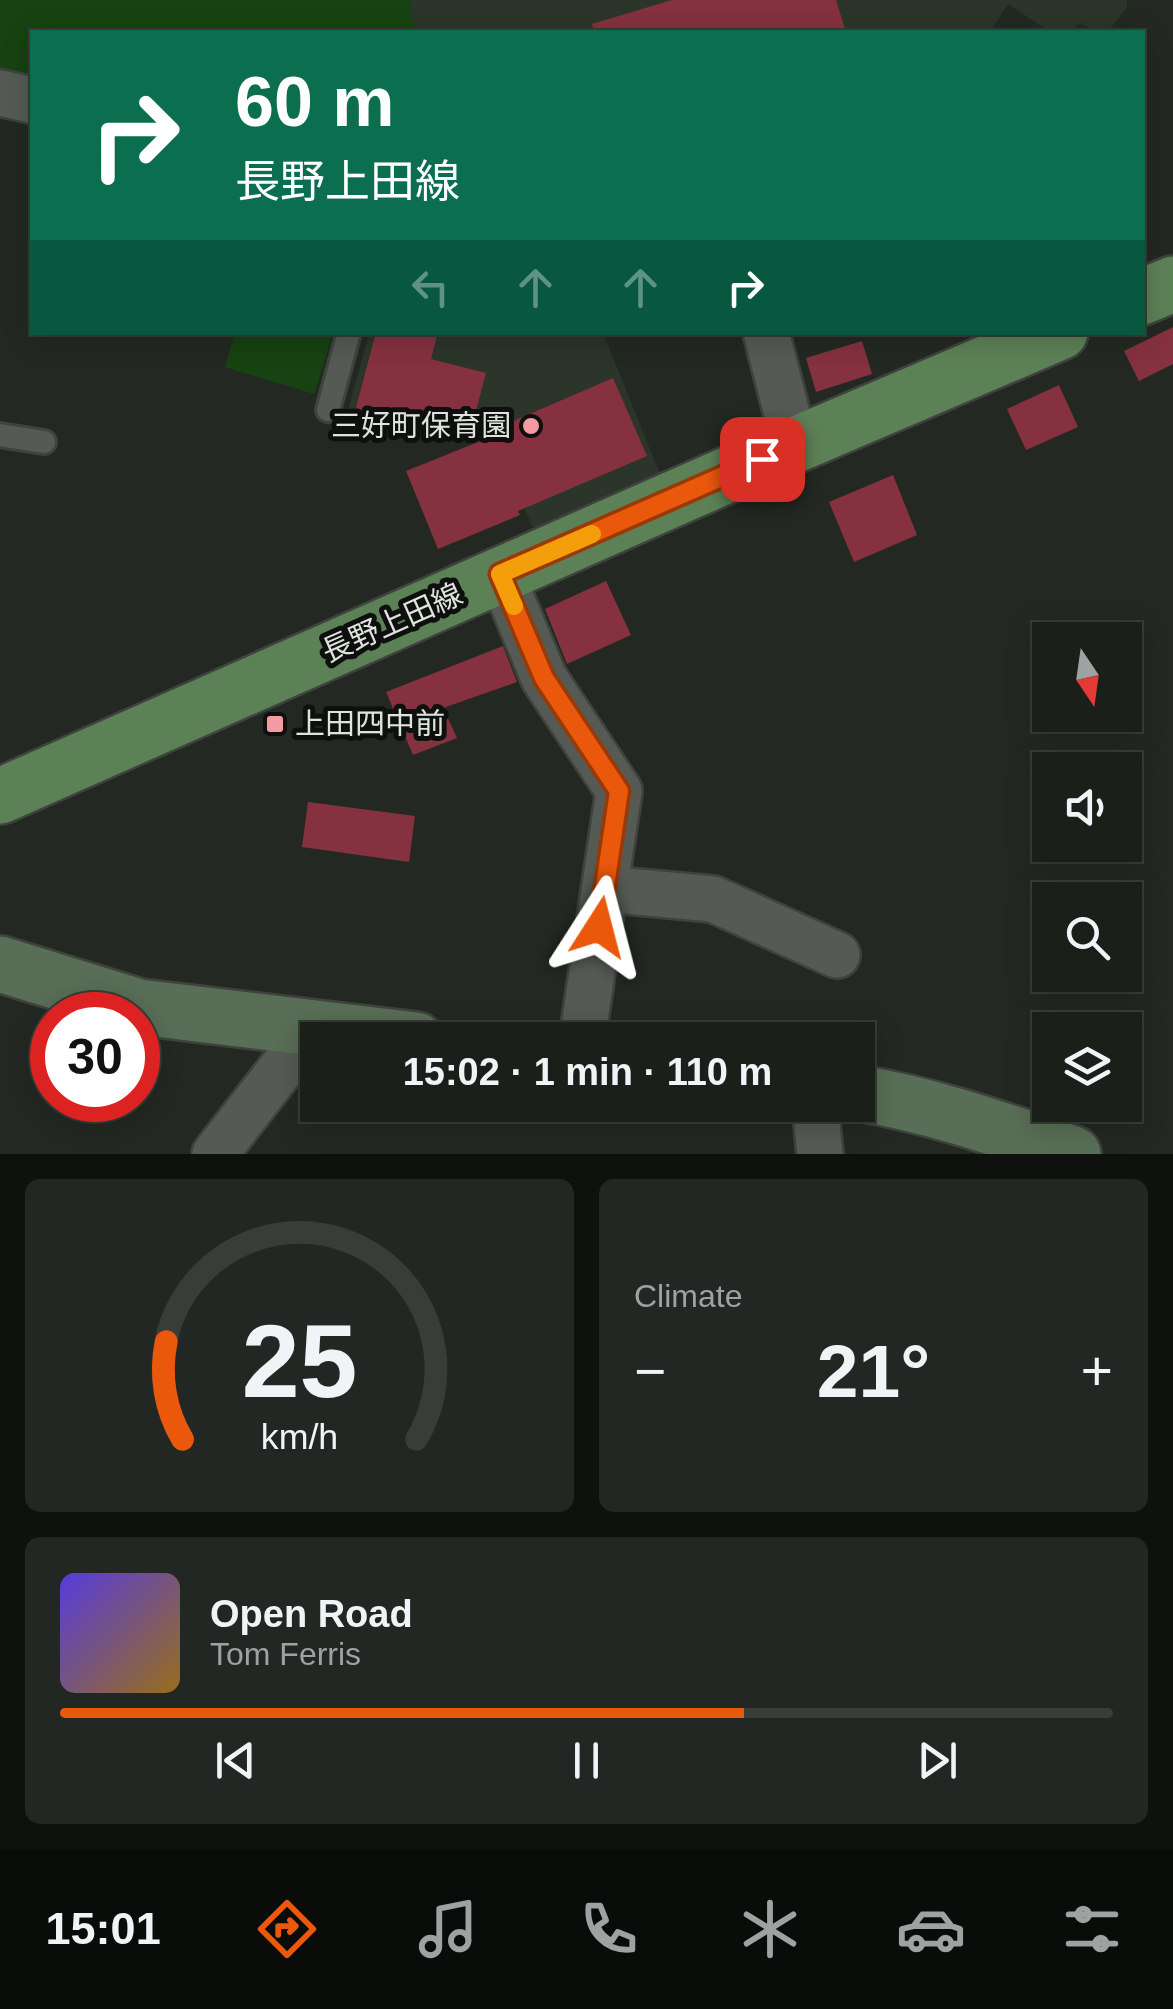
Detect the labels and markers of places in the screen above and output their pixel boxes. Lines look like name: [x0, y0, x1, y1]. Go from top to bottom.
place label: 三好町保育園: [331, 409, 511, 442]
marker: 三好町保育園: [520, 415, 542, 437]
pin: [720, 417, 805, 502]
place label: 上田四中前: [295, 707, 445, 740]
marker: 上田四中前: [264, 713, 286, 735]

